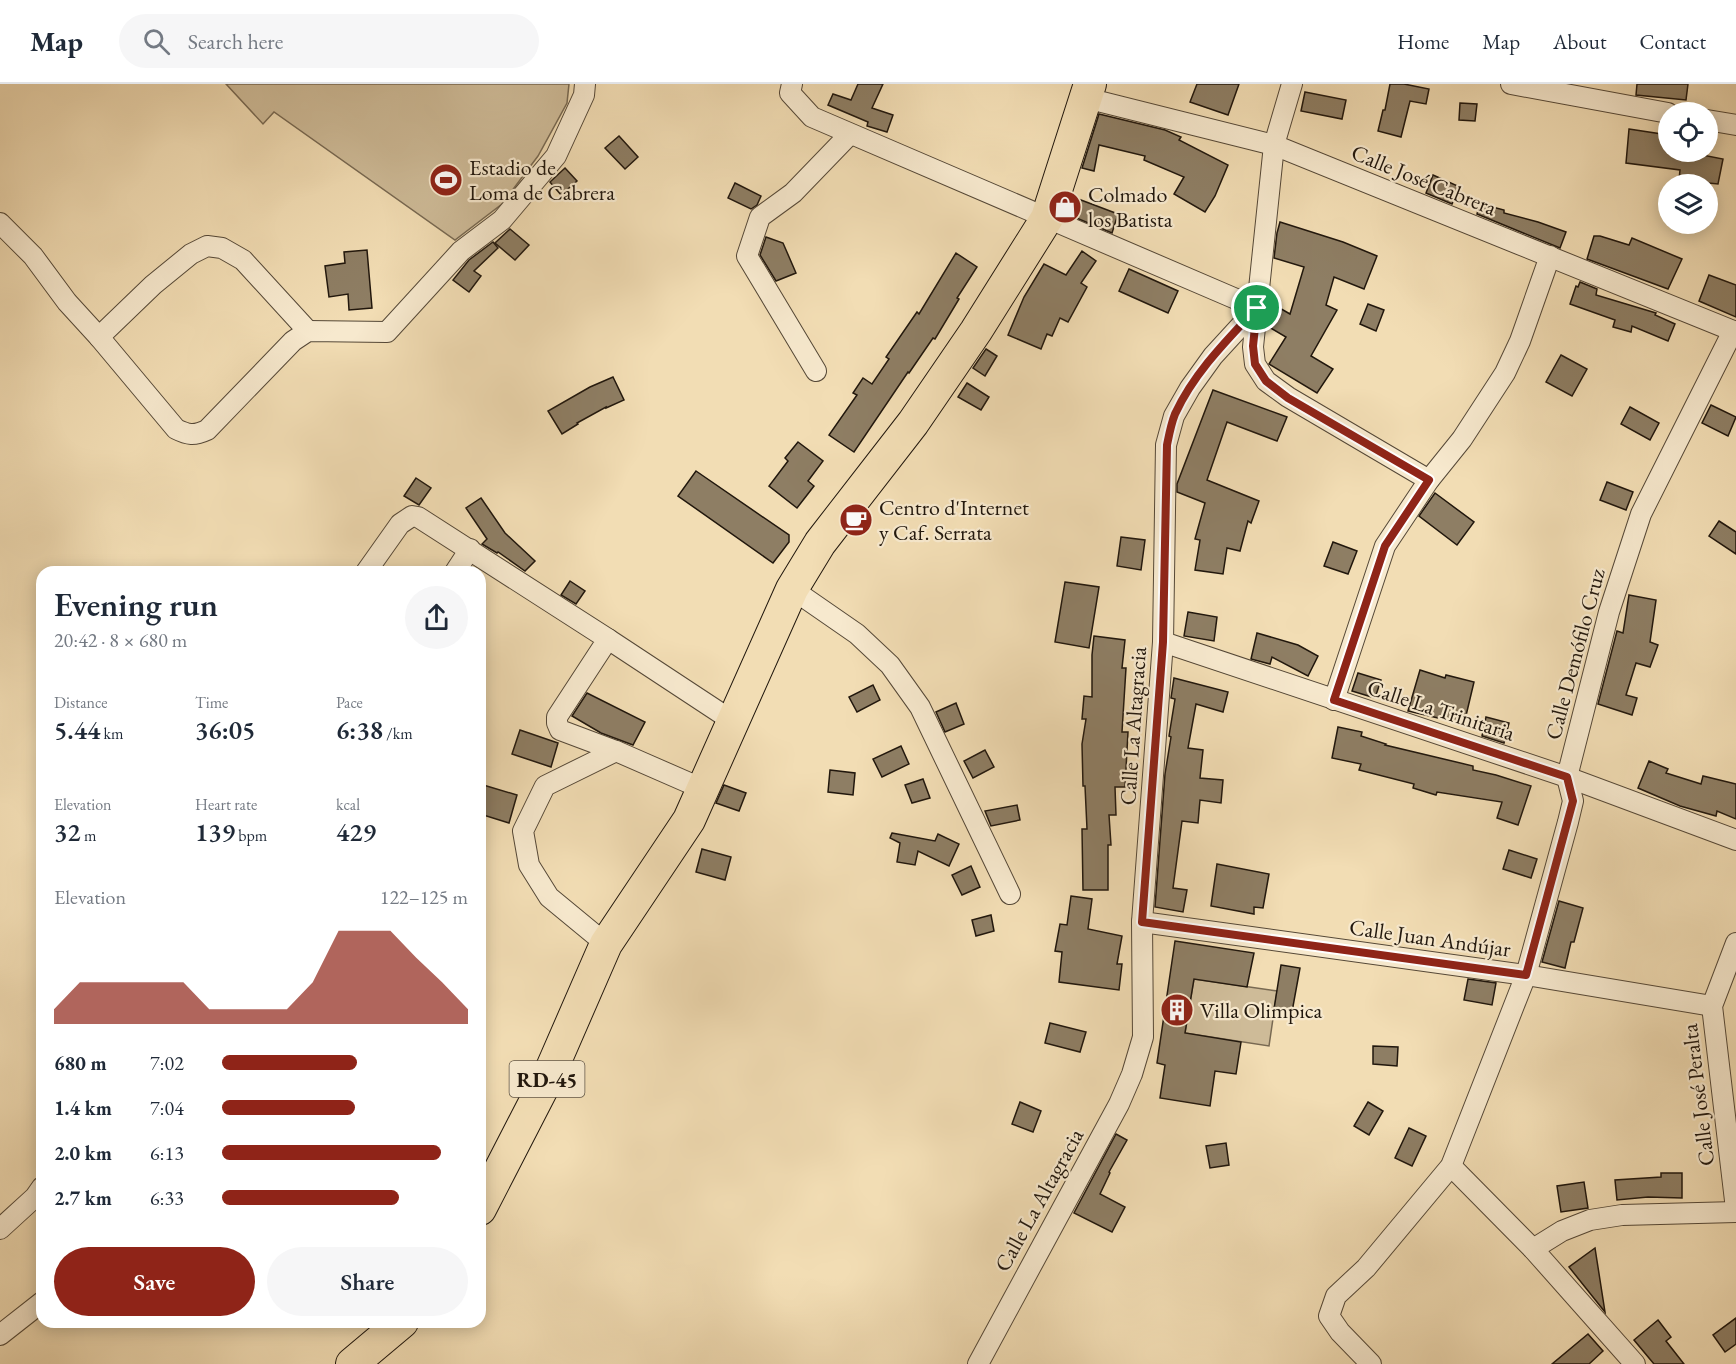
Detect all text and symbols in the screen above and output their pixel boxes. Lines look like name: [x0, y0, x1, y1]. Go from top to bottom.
search box: [119, 14, 539, 68]
text: Map: [30, 23, 83, 59]
icon: search: [140, 25, 173, 58]
text: Search here: [188, 27, 283, 56]
text: Home: [1397, 28, 1449, 55]
text: Map: [1482, 28, 1520, 55]
text: About: [1553, 28, 1606, 55]
text: Contact: [1639, 28, 1706, 55]
map controls: [1658, 102, 1718, 234]
button: locate: [1658, 102, 1718, 162]
street label: Calle José Cabrera: [1347, 138, 1501, 222]
place label: Estadio de Loma de Cabrera: [469, 153, 615, 207]
sports icon: Estadio de Loma de Cabrera: [428, 162, 464, 198]
button: layers: [1658, 174, 1718, 234]
place label: Colmado los Batista: [1088, 180, 1173, 234]
shop icon: Colmado los Batista: [1047, 189, 1083, 225]
pin: [1231, 282, 1282, 333]
icon: arrive: [1240, 291, 1273, 324]
place label: Centro d'Internet y Caf. Serrata: [879, 493, 1029, 547]
cafe icon: Centro d'Internet y Caf. Serrata: [838, 502, 874, 538]
street label: Calle Demófilo Cruz: [1538, 565, 1612, 743]
text: Evening run: [54, 583, 218, 626]
button: share: [405, 586, 468, 649]
text: 20:42 · 8 × 680 m: [54, 627, 187, 653]
street label: Calle La Altagracia: [1113, 645, 1153, 806]
street label: Calle La Trinitaria: [1364, 672, 1519, 748]
text: Distance: [54, 692, 107, 713]
text: Time: [195, 692, 228, 713]
text: Pace: [336, 692, 363, 713]
text: 5.44: [54, 713, 100, 747]
text: 36:05: [195, 713, 255, 747]
text: 6:38: [336, 713, 383, 747]
text: km: [100, 723, 123, 744]
text: /km: [383, 723, 413, 744]
text: Elevation: [54, 794, 112, 815]
text: Heart rate: [195, 794, 257, 815]
text: kcal: [336, 794, 360, 815]
text: 32: [54, 815, 81, 849]
text: 139: [195, 815, 235, 849]
text: 429: [336, 815, 376, 849]
text: m: [81, 825, 96, 846]
text: bpm: [235, 825, 267, 846]
text: Elevation: [54, 884, 126, 910]
text: 122–125 m: [380, 884, 468, 910]
street label: Calle Juan Andújar: [1348, 912, 1513, 964]
building icon: Villa Olimpica: [1159, 992, 1195, 1028]
place label: Villa Olimpica: [1200, 996, 1322, 1025]
street label: Calle José Peralta: [1675, 1022, 1721, 1168]
text: 680 m: [54, 1050, 107, 1076]
text: 7:02: [150, 1050, 184, 1076]
road number: RD-45: [510, 1061, 584, 1097]
text: 1.4 km: [54, 1095, 112, 1121]
text: 7:04: [150, 1095, 184, 1121]
street label: Calle La Altagracia: [988, 1123, 1090, 1277]
text: 2.0 km: [54, 1140, 112, 1166]
text: 6:13: [150, 1140, 184, 1166]
text: 2.7 km: [54, 1185, 112, 1211]
text: 6:33: [150, 1185, 184, 1211]
button: Save: [54, 1247, 255, 1316]
button: Share: [267, 1247, 468, 1316]

